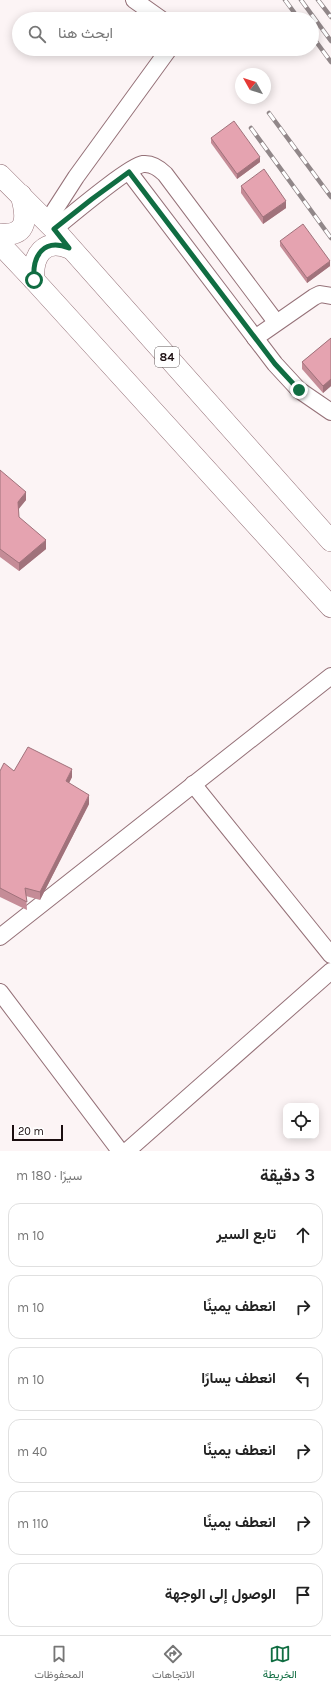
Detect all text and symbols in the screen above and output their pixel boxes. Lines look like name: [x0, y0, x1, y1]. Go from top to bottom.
search box: [12, 12, 319, 56]
icon: search: [26, 23, 48, 45]
text: ابحث هنا: [58, 24, 113, 42]
north arrow: [235, 68, 271, 104]
route start: [25, 271, 43, 289]
road number: 84: [155, 347, 179, 367]
route end: [290, 381, 308, 399]
map controls: [283, 1103, 319, 1139]
button: locate: [283, 1103, 319, 1139]
scale bar: [12, 1123, 63, 1142]
text: 20 m: [18, 1125, 44, 1138]
text: 3 دقيقة: [260, 1165, 315, 1185]
text: سيرًا · 180 m: [16, 1168, 82, 1183]
icon: ahead: [292, 1224, 314, 1246]
text: تابع السير: [216, 1225, 276, 1243]
text: 10 m: [17, 1228, 44, 1243]
icon: right: [292, 1296, 314, 1318]
text: انعطف يمينًا: [203, 1297, 276, 1315]
text: 10 m: [17, 1300, 44, 1315]
icon: left: [292, 1368, 314, 1390]
text: انعطف يسارًا: [201, 1369, 276, 1387]
text: 10 m: [17, 1372, 44, 1387]
icon: right: [292, 1440, 314, 1462]
text: انعطف يمينًا: [203, 1441, 276, 1459]
text: 40 m: [17, 1444, 47, 1459]
icon: right: [292, 1512, 314, 1534]
text: انعطف يمينًا: [203, 1513, 276, 1531]
text: 110 m: [17, 1516, 49, 1531]
icon: arrive: [292, 1584, 314, 1606]
text: الوصول إلى الوجهة: [165, 1585, 276, 1603]
tab: المحفوظات: [34, 1643, 84, 1684]
tab: الاتجاهات: [152, 1643, 195, 1684]
tab: الخريطة: [263, 1643, 297, 1684]

